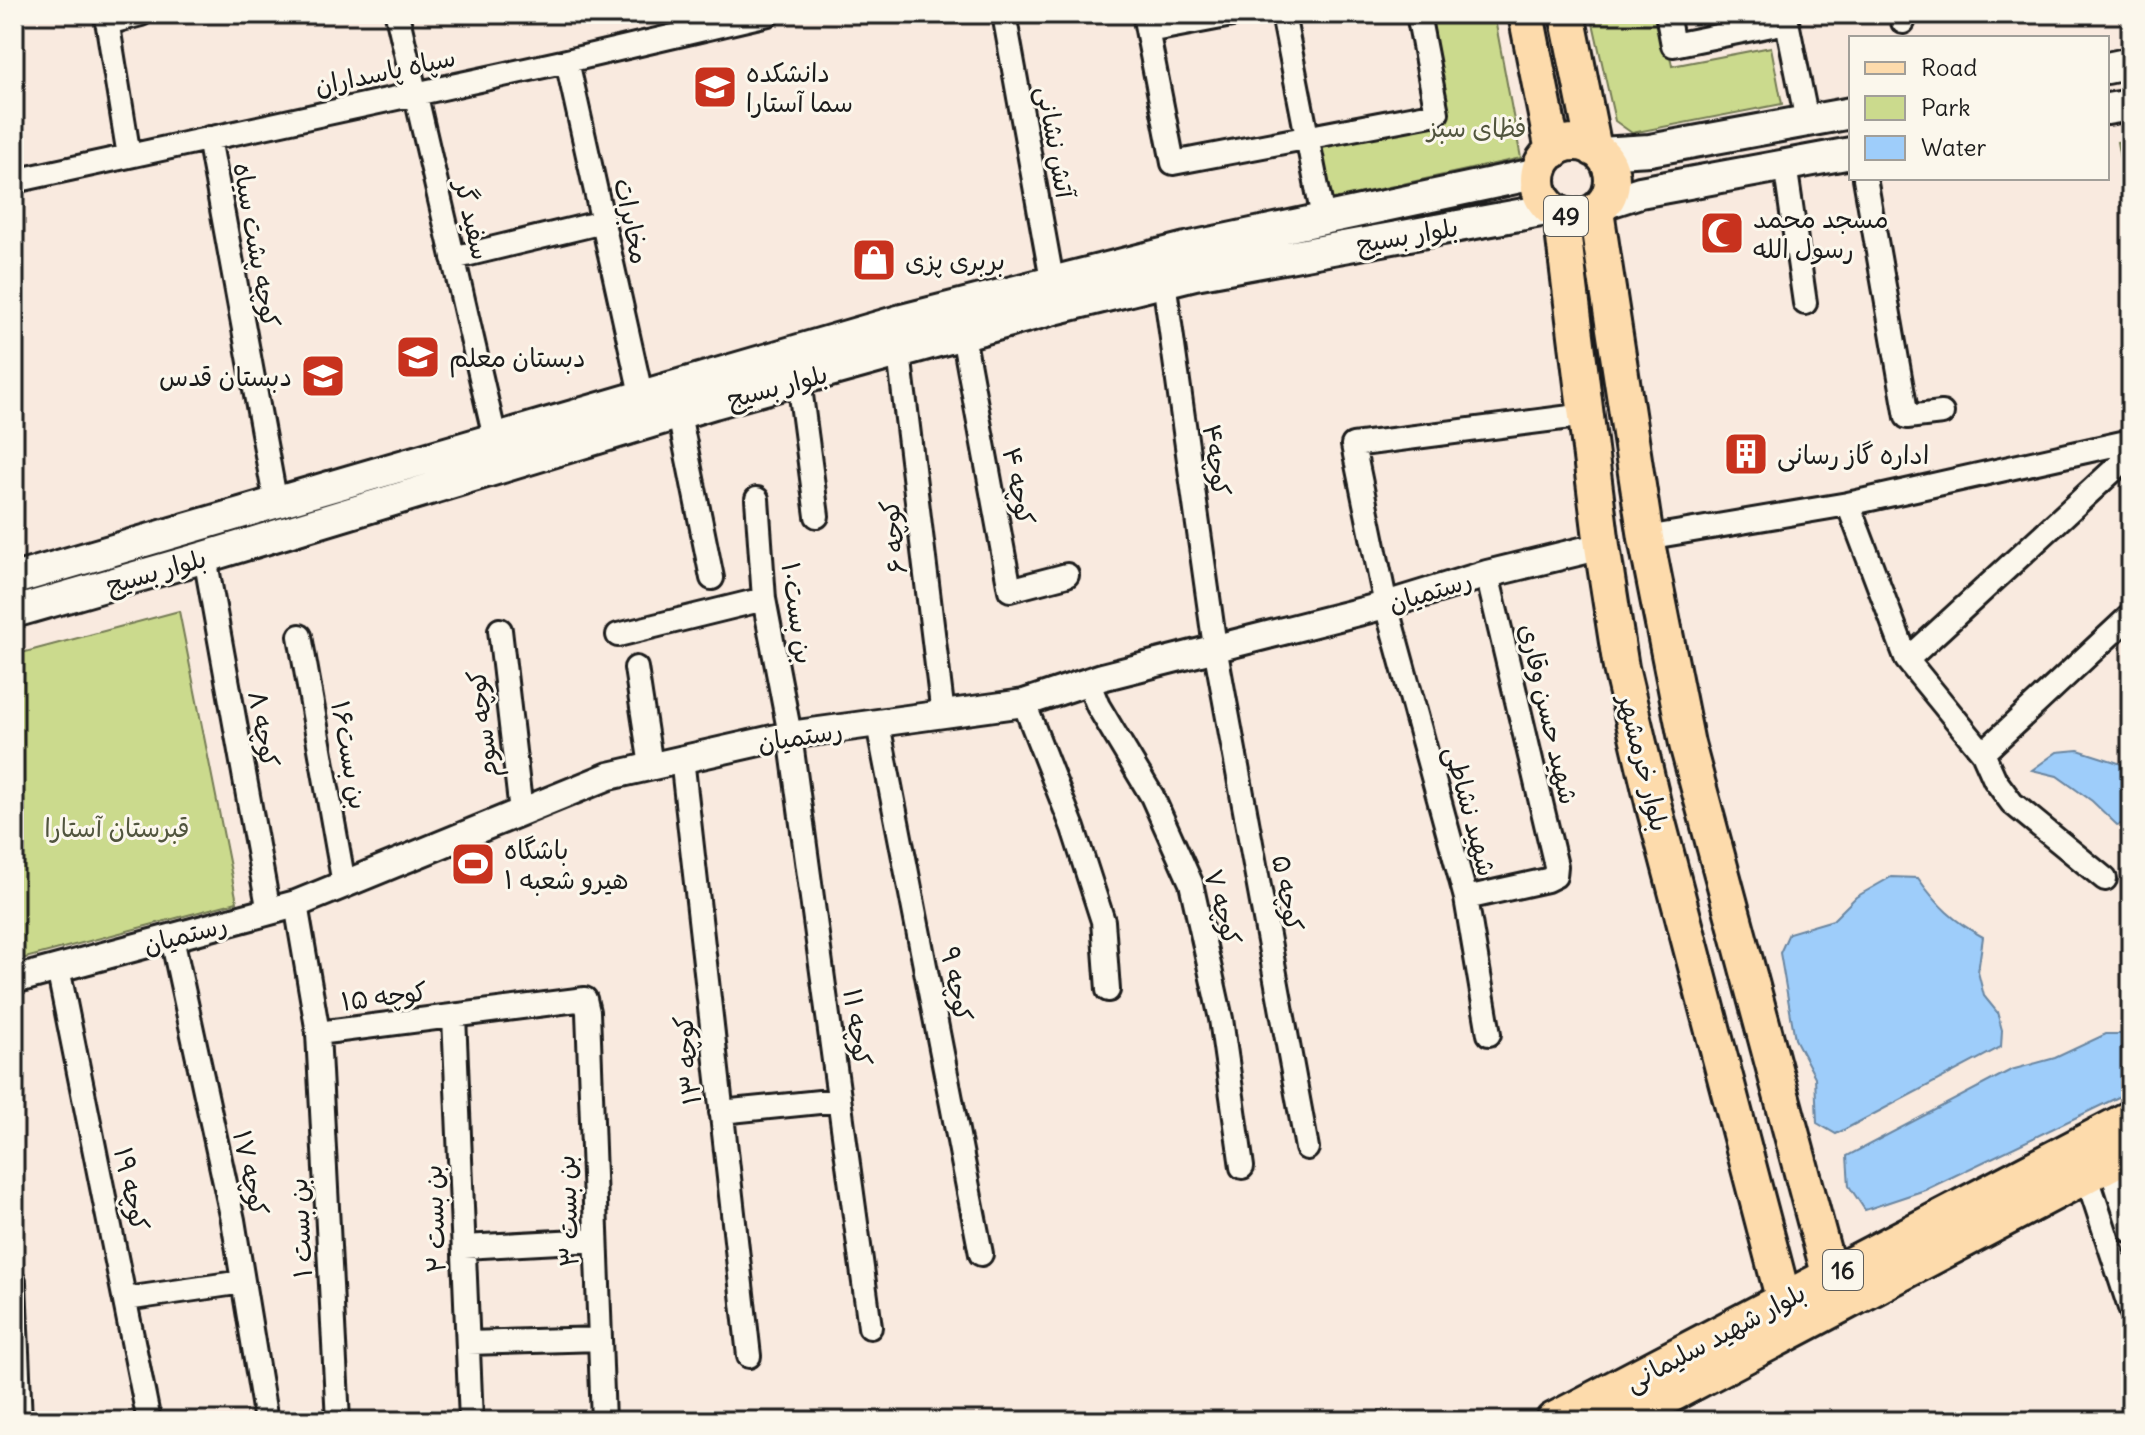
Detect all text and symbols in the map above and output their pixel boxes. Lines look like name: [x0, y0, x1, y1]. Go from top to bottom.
legend: [1849, 36, 2109, 180]
street label: سپاه پاسداران: [312, 40, 459, 103]
text: Road: [1921, 52, 1977, 82]
place label: دانشکده سما آستارا: [746, 56, 853, 119]
school or university icon: دانشکده سما آستارا: [691, 63, 739, 111]
street label: آتش نشانی: [1029, 83, 1082, 202]
text: Park: [1921, 92, 1971, 122]
park label: فظای سبز: [1425, 111, 1527, 144]
text: Water: [1921, 132, 1986, 162]
street label: کوچه پشت سیاه: [225, 160, 288, 330]
street label: سفید گر: [447, 175, 498, 263]
street label: مخابرات: [607, 175, 657, 267]
road number: 49: [1544, 196, 1588, 236]
place label: مسجد محمد رسول الله: [1753, 202, 1889, 265]
mosque icon: مسجد محمد رسول الله: [1698, 209, 1746, 257]
street label: بلوار بسیج: [1353, 210, 1461, 262]
shop icon: بربری پزی: [850, 236, 898, 284]
place label: بربری پزی: [905, 244, 1005, 278]
school or university icon: دبستان معلم: [394, 333, 442, 381]
place label: دبستان معلم: [449, 341, 586, 378]
school or university icon: دبستان قدس: [299, 352, 347, 400]
street label: بلوار بسیج: [723, 357, 832, 417]
place label: دبستان قدس: [159, 360, 292, 393]
street label: کوچه۴: [1196, 422, 1238, 498]
building icon: اداره گاز رسانی: [1722, 430, 1770, 478]
place label: اداره گاز رسانی: [1777, 438, 1929, 472]
street label: کوچه ۴: [995, 444, 1043, 528]
street label: کوچه ۶: [872, 498, 914, 576]
street label: بلوار بسیج: [102, 541, 211, 603]
street label: بن بست۱۰: [775, 560, 821, 666]
street label: رستمیان: [1384, 563, 1476, 619]
street label: شهید حسن وقاری: [1512, 620, 1586, 808]
street label: کوچه سوم: [459, 668, 509, 780]
street label: کوچه ۸: [241, 688, 287, 770]
street label: بلوار خرمشهر: [1611, 689, 1677, 835]
street label: بن بست۱۶: [324, 698, 376, 812]
street label: رستمیان: [755, 713, 845, 759]
street label: شهید نشاطی: [1437, 742, 1504, 880]
park label: قبرستان آستارا: [45, 811, 189, 844]
place label: باشگاه هیرو شعبه ۱: [504, 833, 629, 896]
sports icon: باشگاه هیرو شعبه ۱: [449, 840, 497, 888]
street label: کوچه ۵: [1265, 852, 1311, 934]
street label: کوچه ۷: [1197, 865, 1249, 949]
street label: رستمیان: [139, 907, 231, 961]
street label: کوچه ۹: [934, 944, 980, 1024]
street label: کوچه ۱۵: [339, 974, 429, 1018]
street label: کوچه ۱۱: [836, 986, 880, 1068]
street label: کوچه ۱۳: [666, 1014, 708, 1106]
street label: کوچه ۱۷: [226, 1127, 276, 1219]
street label: کوچه ۱۹: [107, 1144, 157, 1234]
street label: بن بست ۳: [549, 1154, 585, 1268]
street label: بن بست ۲: [416, 1164, 452, 1274]
street label: بن بست ۱: [281, 1177, 319, 1279]
road number: 16: [1823, 1250, 1863, 1290]
street label: بلوار شهید سلیمانی: [1619, 1276, 1811, 1399]

